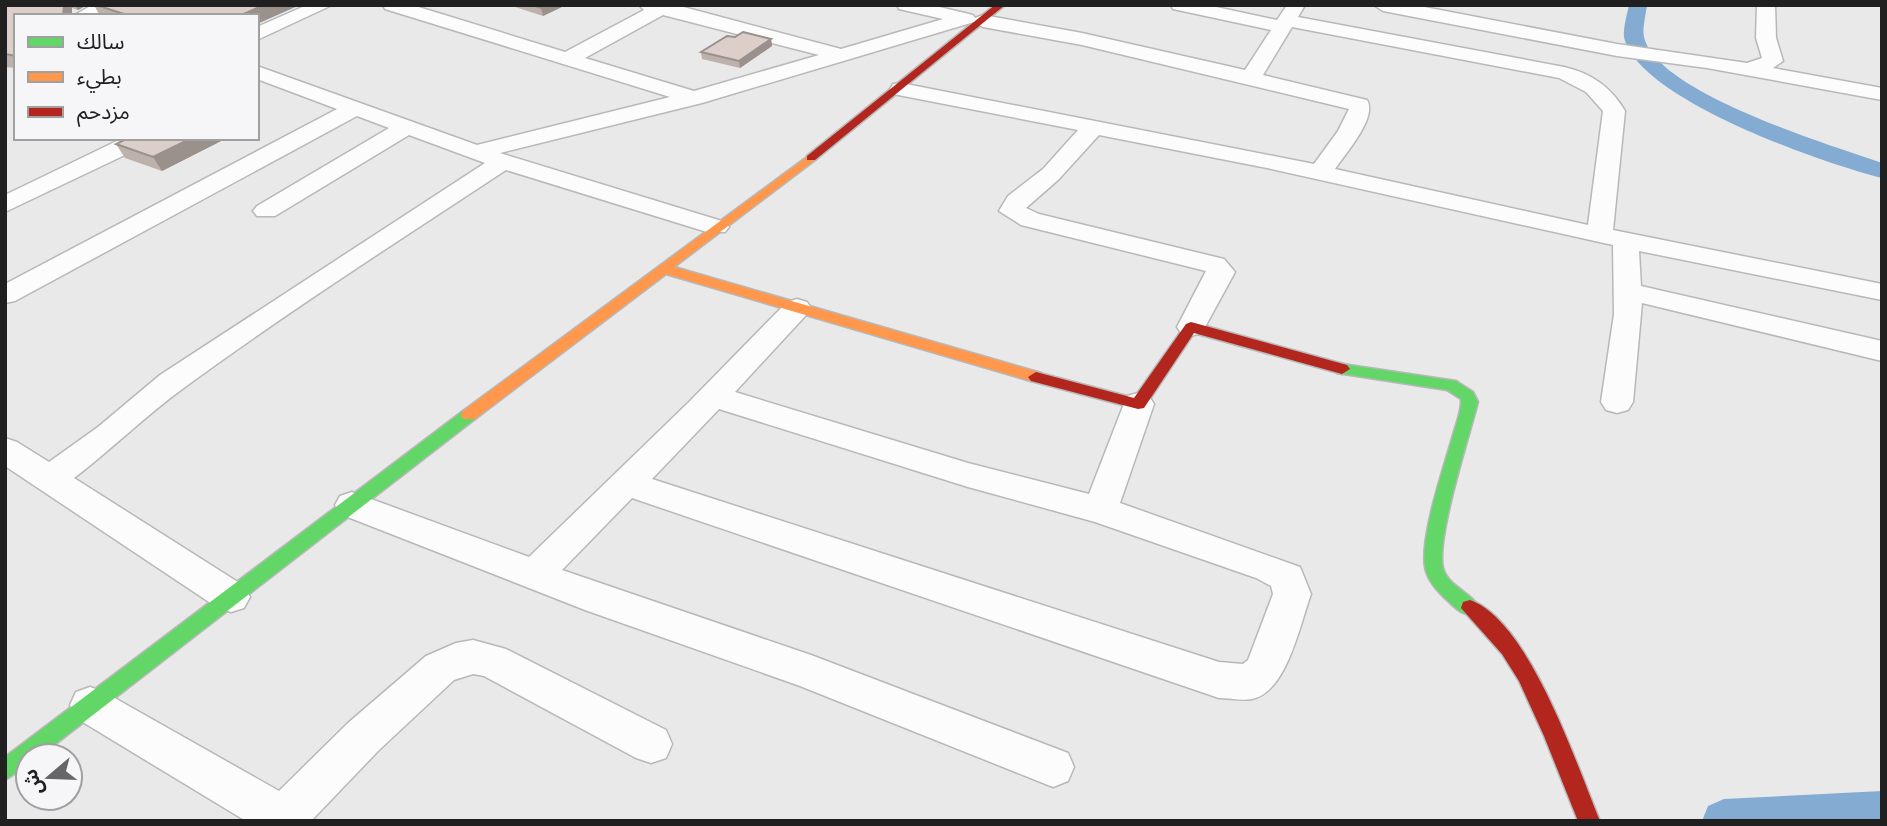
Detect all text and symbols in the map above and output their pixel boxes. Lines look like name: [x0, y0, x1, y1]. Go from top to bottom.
legend: [14, 14, 259, 140]
text: سالك: [77, 30, 124, 54]
text: بطيء: [77, 65, 122, 93]
text: مزدحم: [77, 100, 130, 127]
north arrow: [14, 742, 84, 812]
text: ش: [18, 766, 49, 798]

